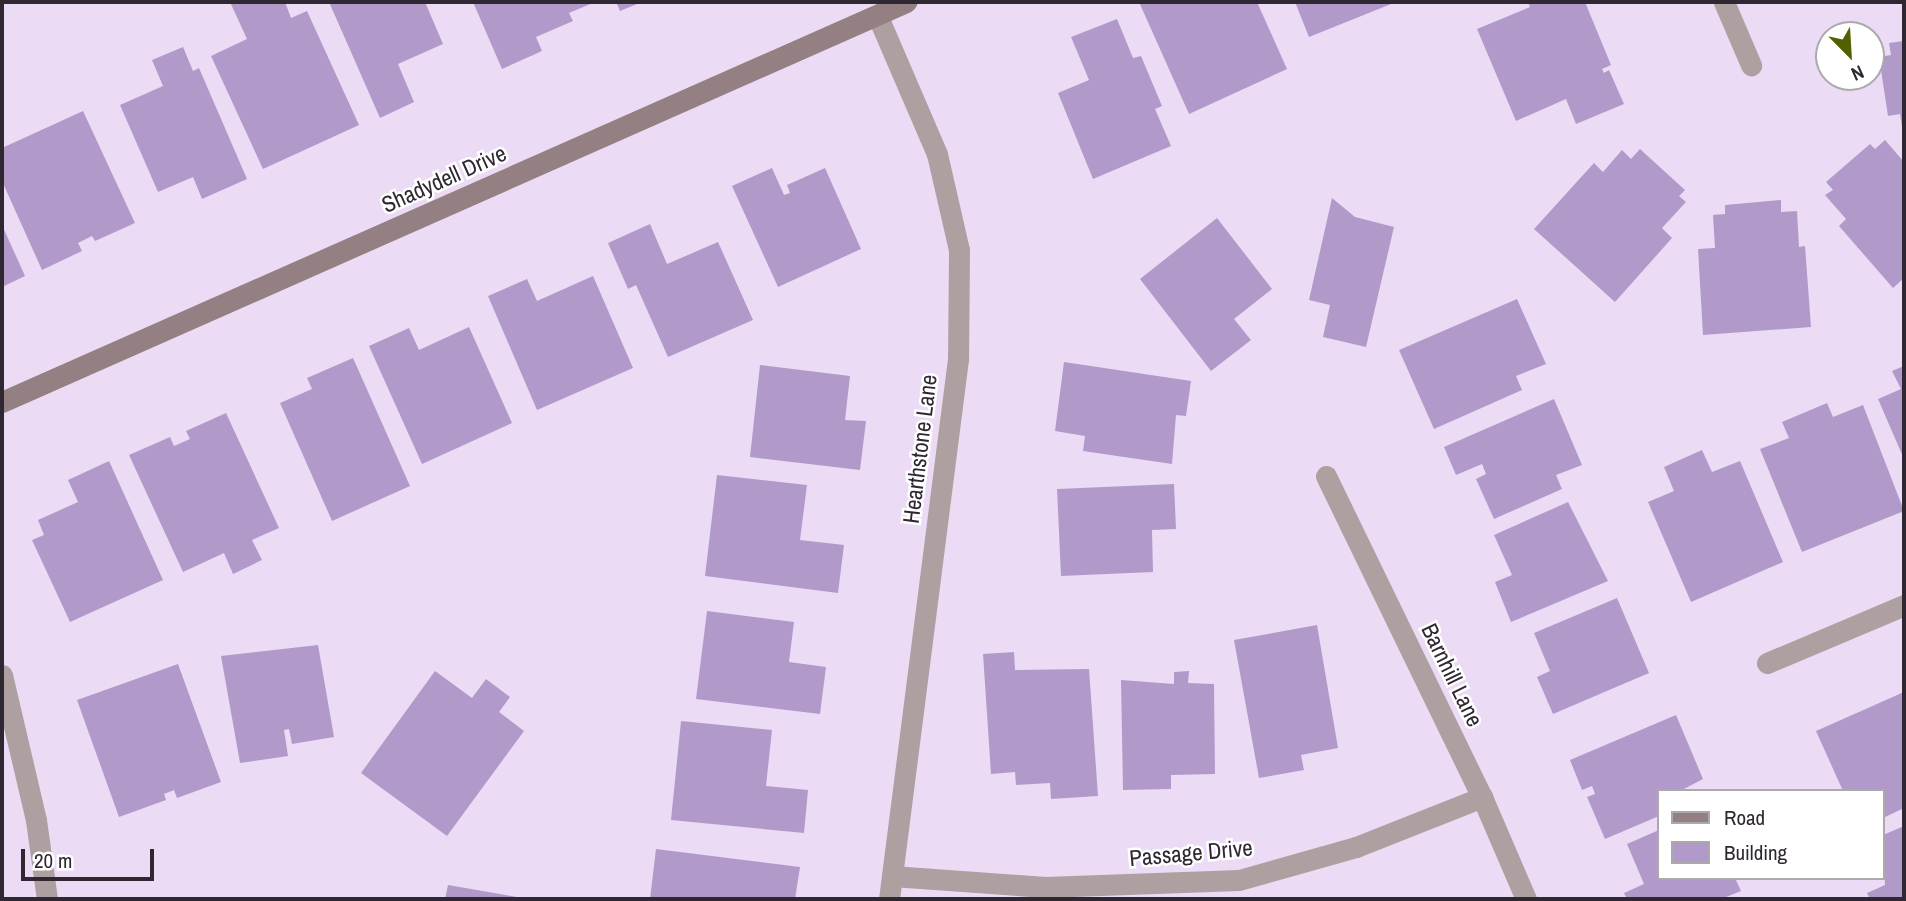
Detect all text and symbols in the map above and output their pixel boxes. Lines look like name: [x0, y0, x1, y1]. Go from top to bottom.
north arrow: [1815, 21, 1885, 91]
text: N: [1847, 59, 1868, 88]
street label: Shadydell Drive: [378, 139, 510, 219]
street label: Hearthstone Lane: [897, 373, 943, 525]
street label: Barnhill Lane: [1415, 619, 1489, 731]
legend: [1658, 789, 1885, 880]
text: Road: [1724, 803, 1765, 832]
scale bar: [24, 834, 158, 878]
street label: Passage Drive: [1128, 834, 1254, 872]
text: Building: [1724, 838, 1787, 867]
text: 20 m: [34, 846, 72, 875]

